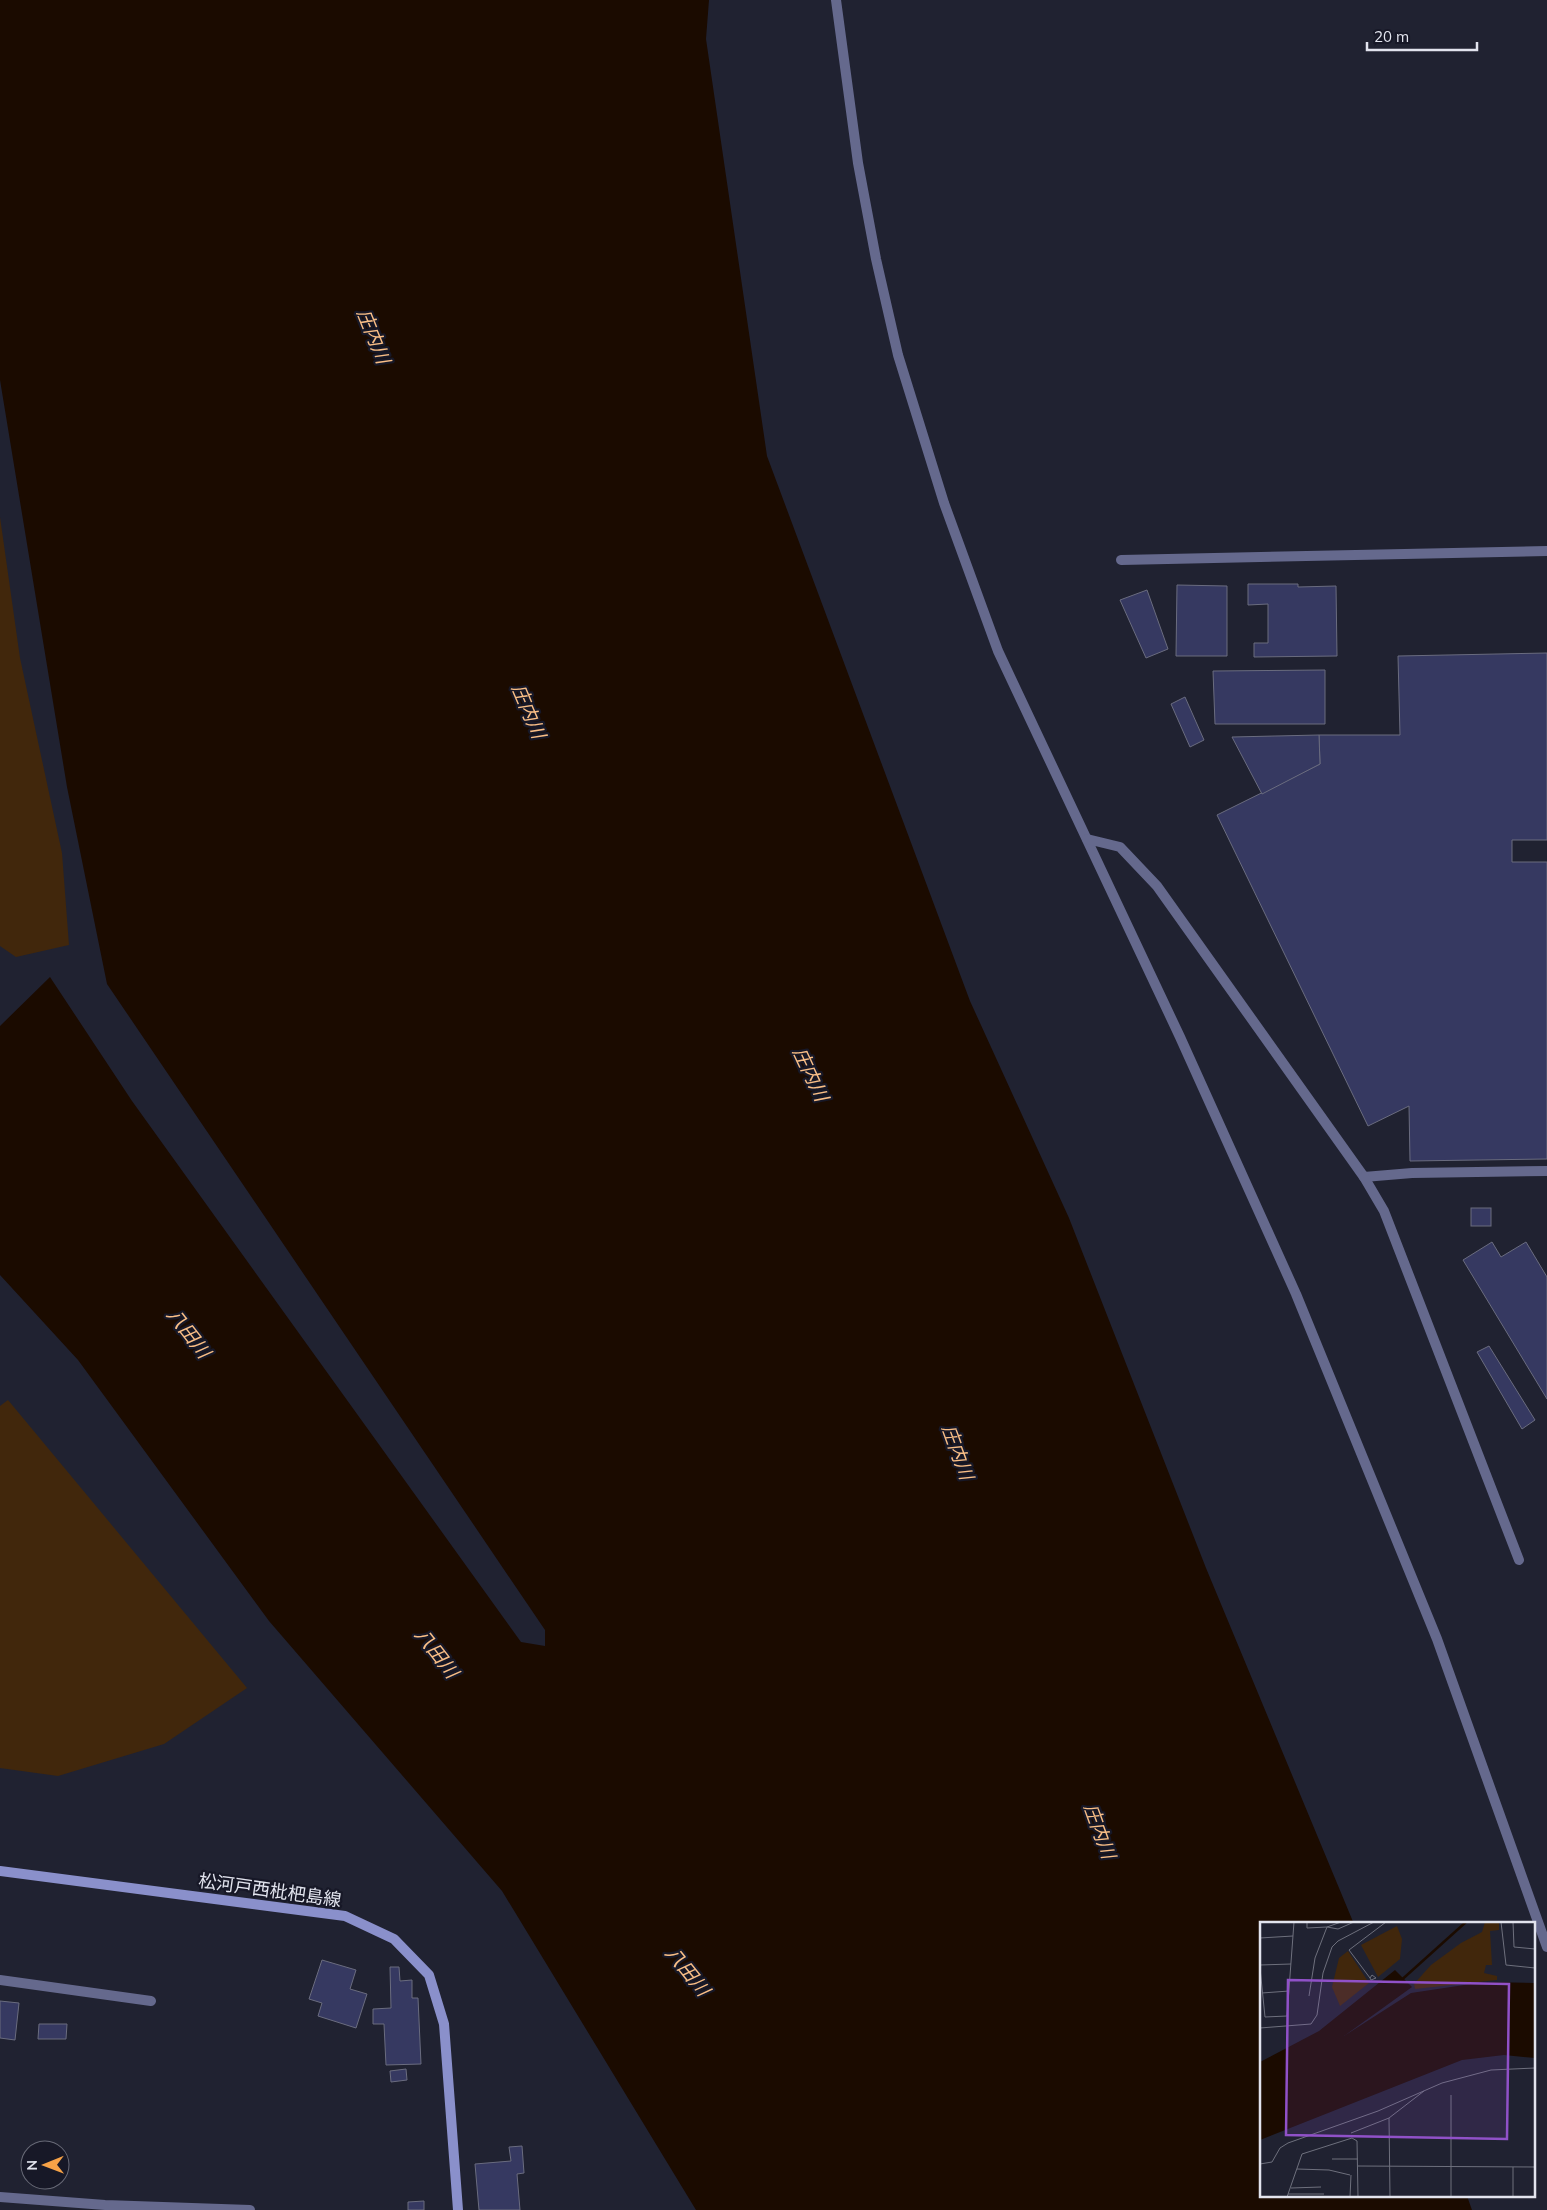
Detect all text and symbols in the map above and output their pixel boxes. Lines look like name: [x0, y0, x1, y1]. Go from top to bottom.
scale bar: [1367, 20, 1477, 52]
text: 20 m: [1374, 27, 1409, 46]
water label: 庄内川: [352, 305, 397, 369]
water label: 庄内川: [507, 680, 552, 744]
water label: 庄内川: [788, 1043, 835, 1107]
water label: 八田川: [162, 1303, 217, 1364]
water label: 庄内川: [937, 1421, 980, 1485]
water label: 八田川: [410, 1623, 465, 1684]
water label: 庄内川: [1079, 1800, 1122, 1864]
street label: 松河戸西枇杷島線: [197, 1869, 343, 1911]
inset map: [1260, 1922, 1534, 2198]
water label: 八田川: [661, 1941, 717, 2002]
north arrow: [20, 2140, 70, 2190]
text: N: [23, 2160, 41, 2171]

